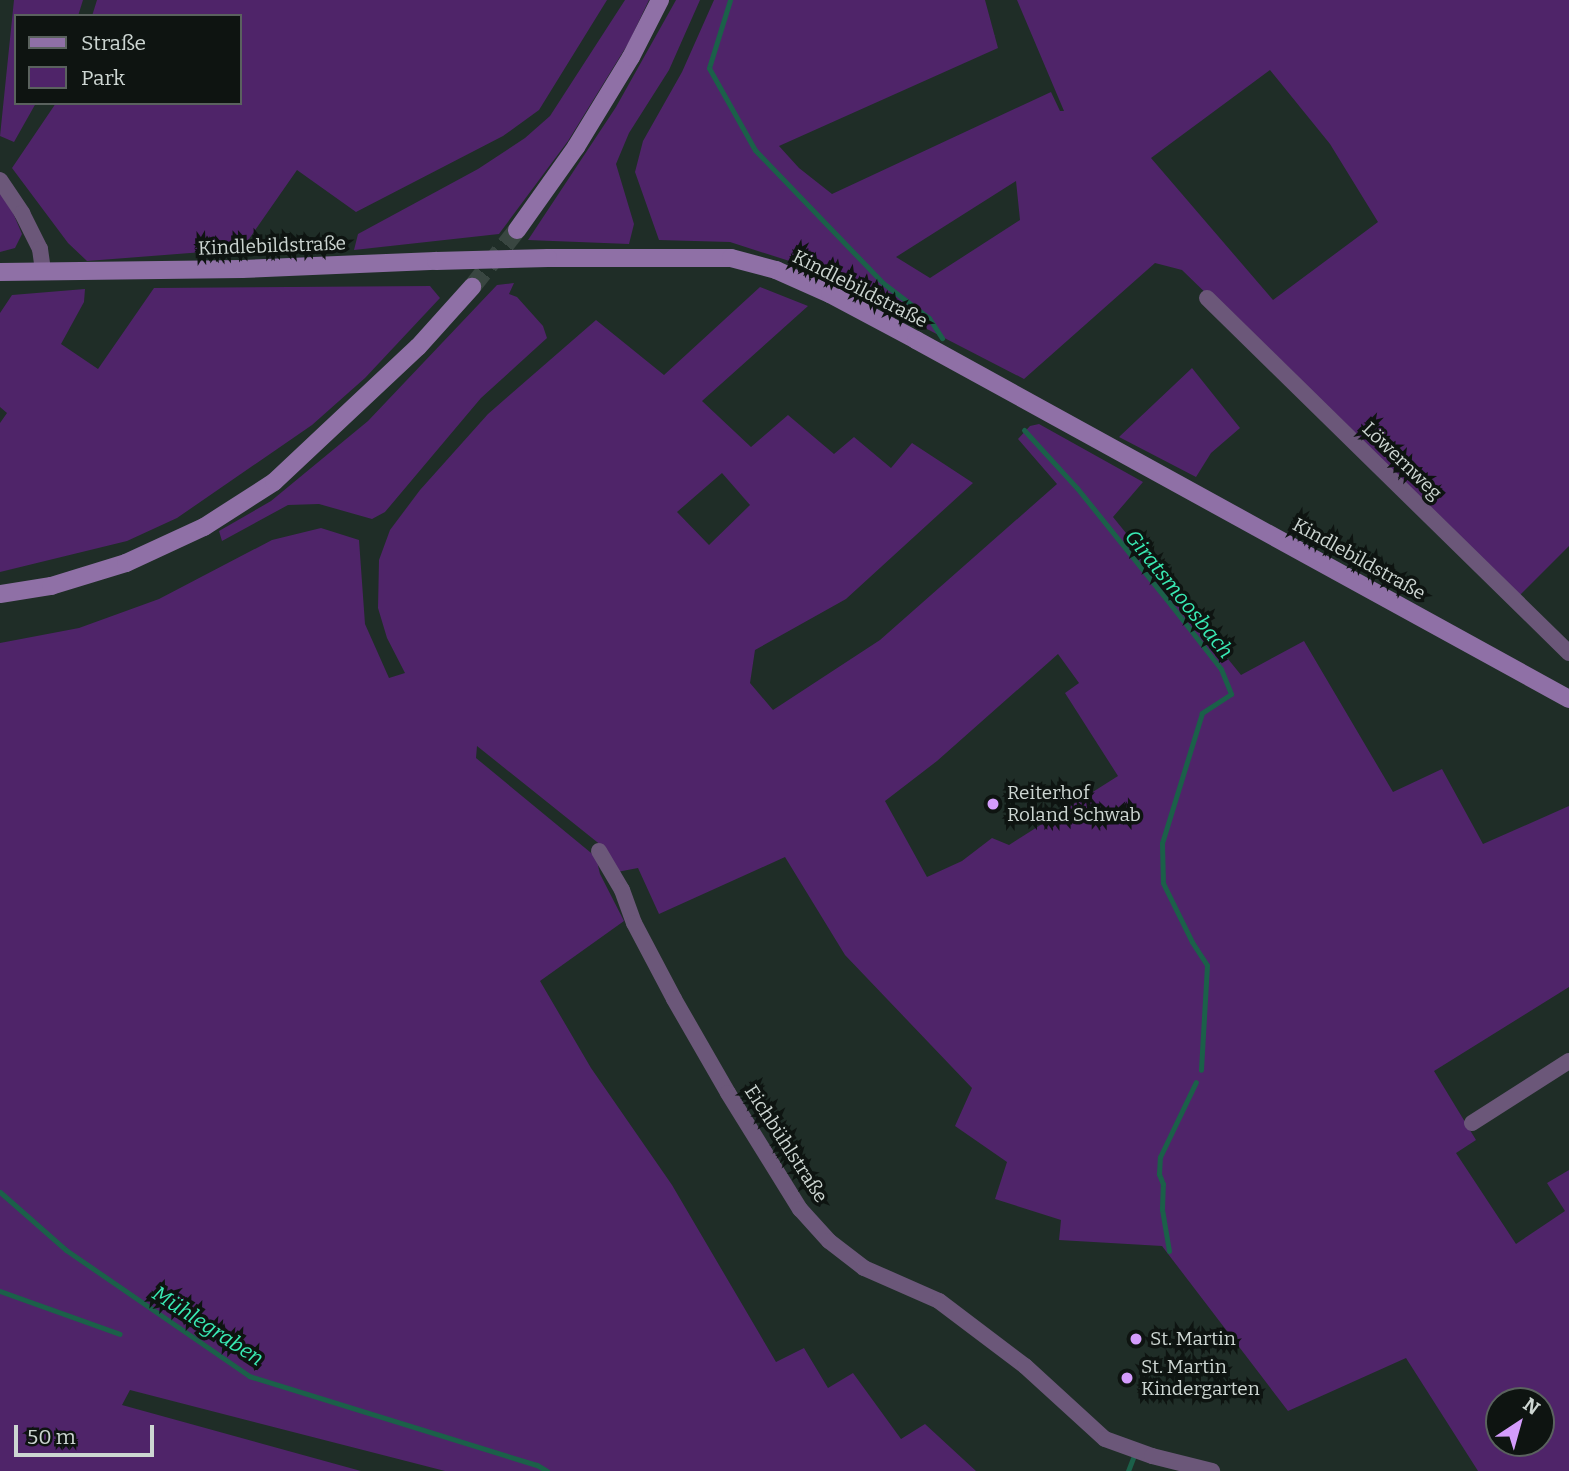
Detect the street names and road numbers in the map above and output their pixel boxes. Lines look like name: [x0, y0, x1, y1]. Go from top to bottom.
street label: Kindlebildstraße: [198, 232, 346, 260]
street label: Kindlebildstraße: [789, 245, 931, 333]
street label: Löwernweg: [1358, 418, 1446, 504]
street label: Kindlebildstraße: [1289, 513, 1429, 605]
street label: Eichbühlstraße: [740, 1081, 832, 1207]

